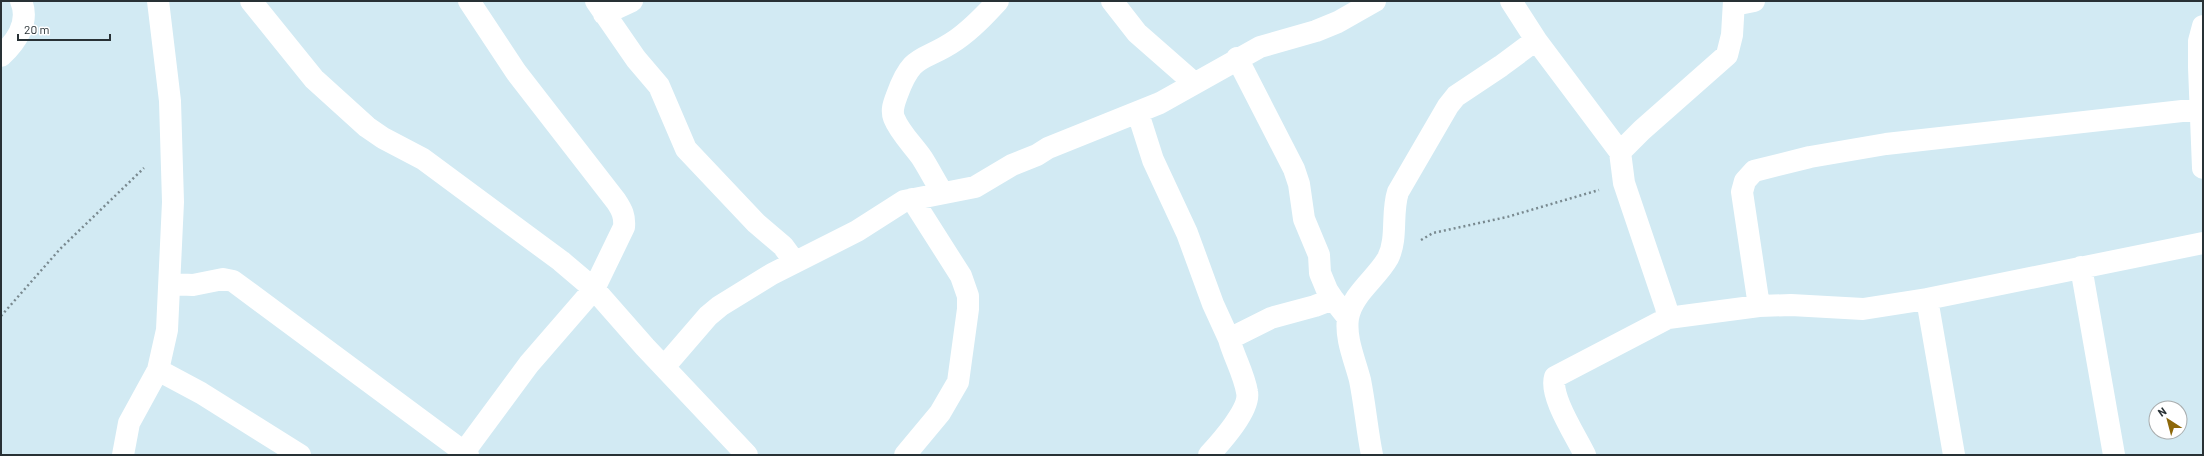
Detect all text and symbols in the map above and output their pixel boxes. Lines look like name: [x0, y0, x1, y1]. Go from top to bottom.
scale bar: [18, 16, 110, 42]
text: 20 m: [24, 22, 50, 36]
north arrow: [2148, 400, 2188, 440]
text: N: [2155, 404, 2169, 419]

